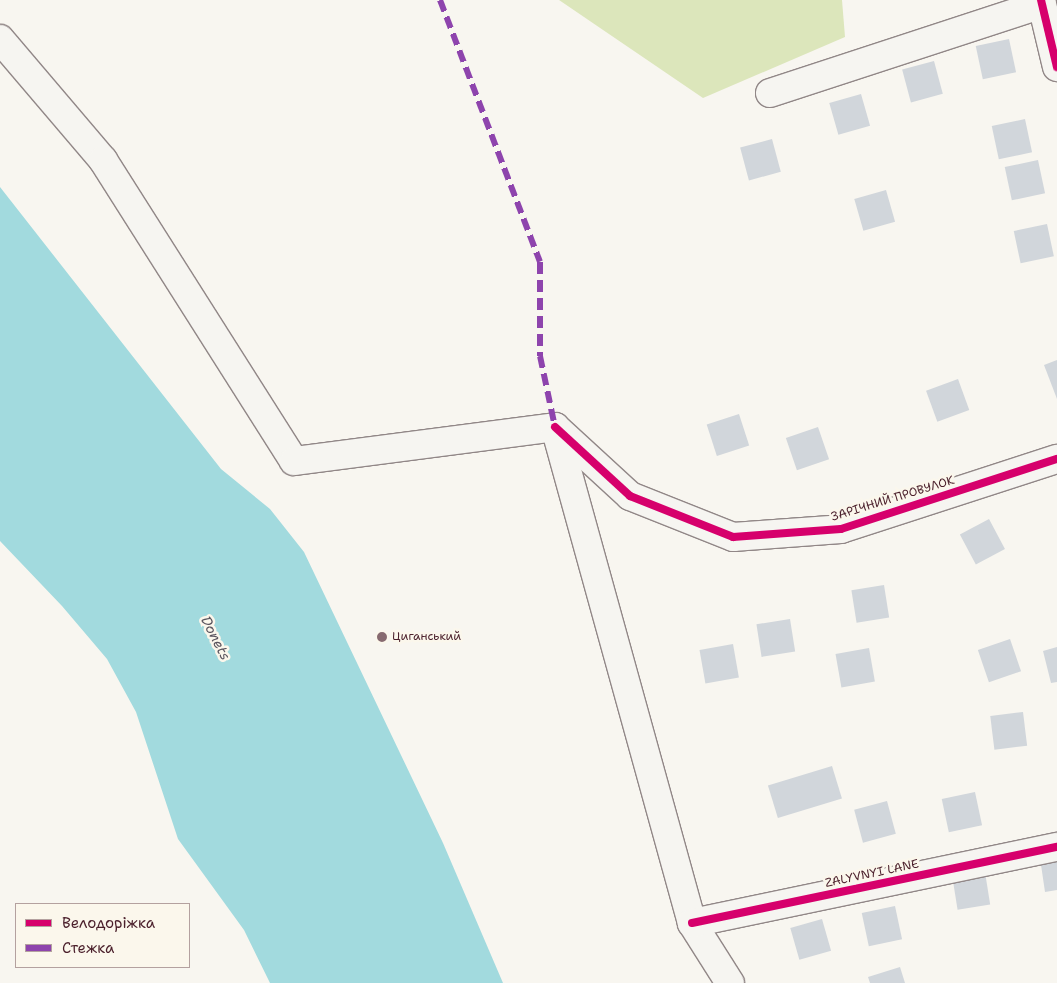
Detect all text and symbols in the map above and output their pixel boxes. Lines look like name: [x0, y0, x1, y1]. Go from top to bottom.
street label: ЗАРІЧНИЙ ПРОВУЛОК: [830, 473, 956, 525]
water label: Donets: [198, 613, 234, 663]
place label: Циганський: [392, 630, 461, 644]
marker: Циганський: [376, 631, 388, 643]
street label: ZALYVNYI LANE: [824, 857, 920, 891]
legend: [15, 903, 190, 968]
text: Велодоріжка: [62, 913, 155, 933]
text: Стежка: [62, 938, 114, 958]

